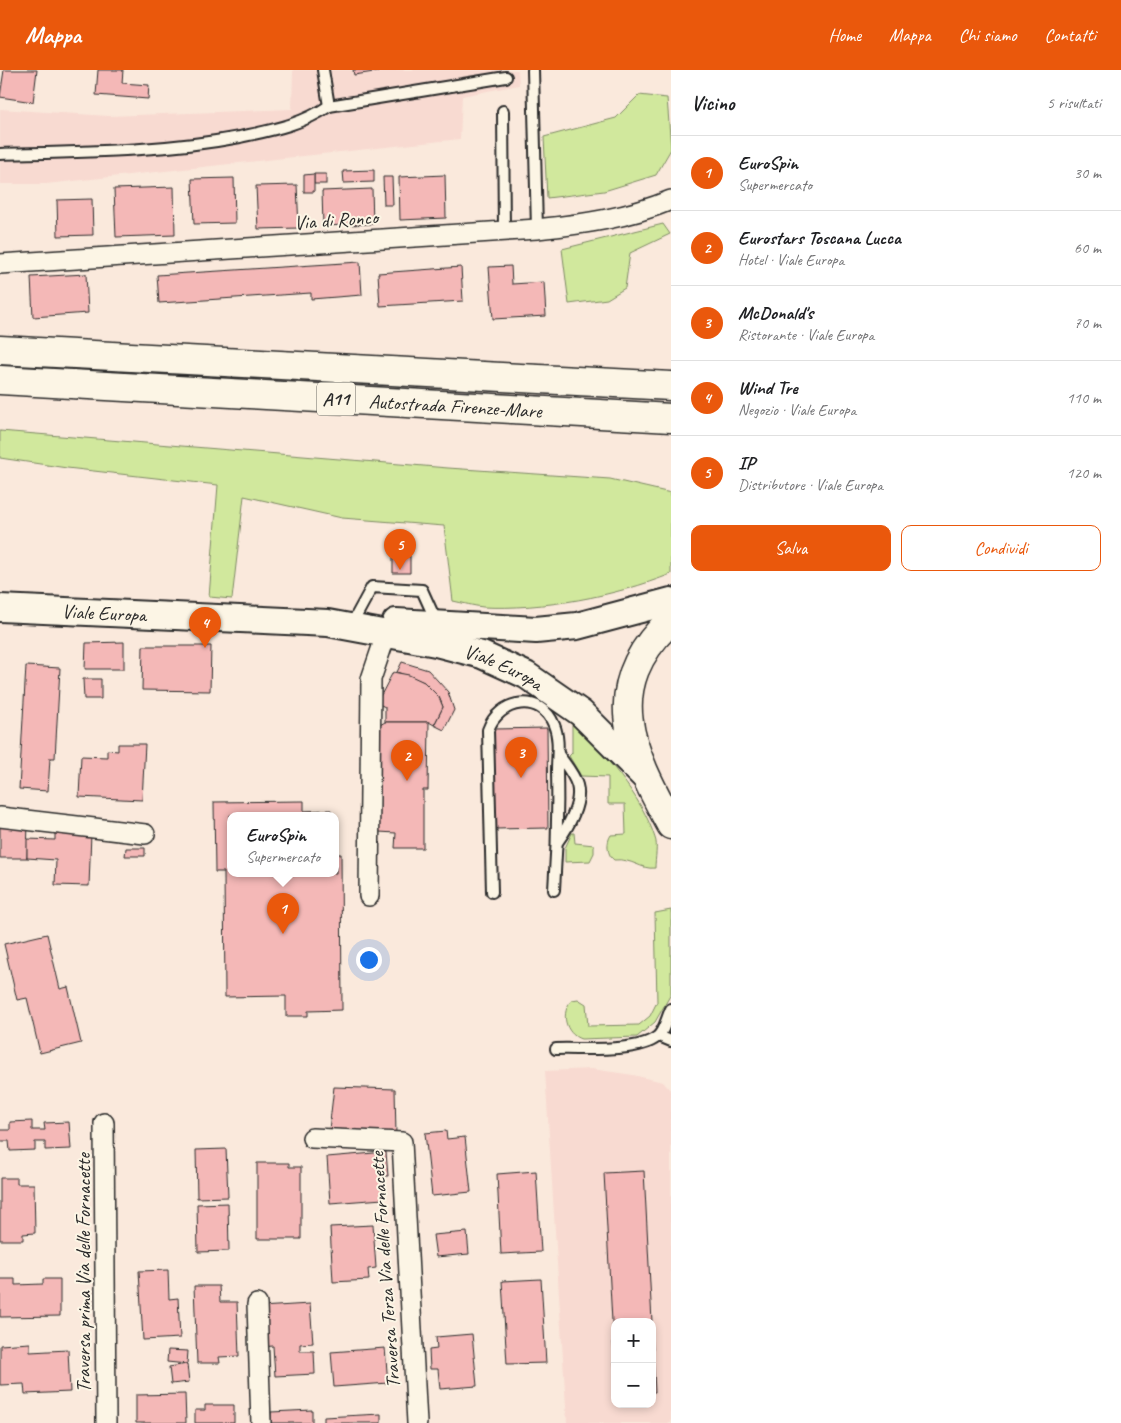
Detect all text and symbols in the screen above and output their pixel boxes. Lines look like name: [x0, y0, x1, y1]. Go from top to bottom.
text: Mappa: [25, 20, 81, 50]
text: Home: [829, 24, 861, 46]
text: Mappa: [889, 24, 931, 46]
text: Chi siamo: [959, 24, 1017, 46]
text: Contatti: [1045, 24, 1096, 46]
text: Vicino: [691, 90, 734, 116]
text: 5 risultati: [1047, 93, 1101, 113]
text: EuroSpin: [738, 151, 798, 175]
text: 1: [703, 163, 711, 183]
text: 30 m: [1074, 163, 1101, 183]
text: Supermercato: [738, 175, 812, 195]
street label: Via di Ronco: [293, 204, 381, 235]
text: Eurostars Toscana Lucca: [738, 226, 901, 250]
text: 2: [703, 238, 711, 258]
text: 60 m: [1074, 238, 1101, 258]
text: Hotel · Viale Europa: [738, 250, 844, 270]
text: McDonald's: [738, 301, 813, 325]
text: 3: [703, 313, 711, 333]
text: 70 m: [1074, 313, 1101, 333]
text: Ristorante · Viale Europa: [738, 325, 874, 345]
text: Wind Tre: [738, 376, 798, 400]
road number: A11: [317, 382, 355, 416]
street label: Autostrada Firenze-Mare: [368, 388, 544, 423]
text: 4: [703, 388, 711, 408]
text: 110 m: [1067, 388, 1101, 408]
text: Negozio · Viale Europa: [738, 400, 856, 420]
text: IP: [738, 451, 755, 475]
text: 5: [704, 463, 710, 483]
text: 120 m: [1067, 463, 1101, 483]
text: Distributore · Viale Europa: [738, 475, 883, 495]
button: Salva: [691, 525, 891, 571]
button: Condividi: [901, 525, 1101, 571]
pin: 5: [384, 529, 416, 570]
street label: Viale Europa: [61, 598, 148, 627]
pin: 4: [189, 607, 221, 648]
street label: Viale Europa: [462, 638, 549, 697]
pin: 3: [505, 737, 537, 778]
pin: 2: [391, 740, 423, 781]
popup: [227, 812, 339, 877]
text: EuroSpin: [246, 823, 306, 847]
text: Supermercato: [246, 847, 320, 867]
pin: 1: [267, 893, 299, 934]
your location: [356, 947, 382, 973]
street label: Traversa Terza Via delle Fornacette: [364, 1149, 406, 1389]
street label: Traversa prima Via delle Fornacette: [71, 1152, 96, 1393]
map controls: [611, 1318, 656, 1408]
button: +: [611, 1318, 656, 1363]
button: −: [611, 1363, 656, 1408]

